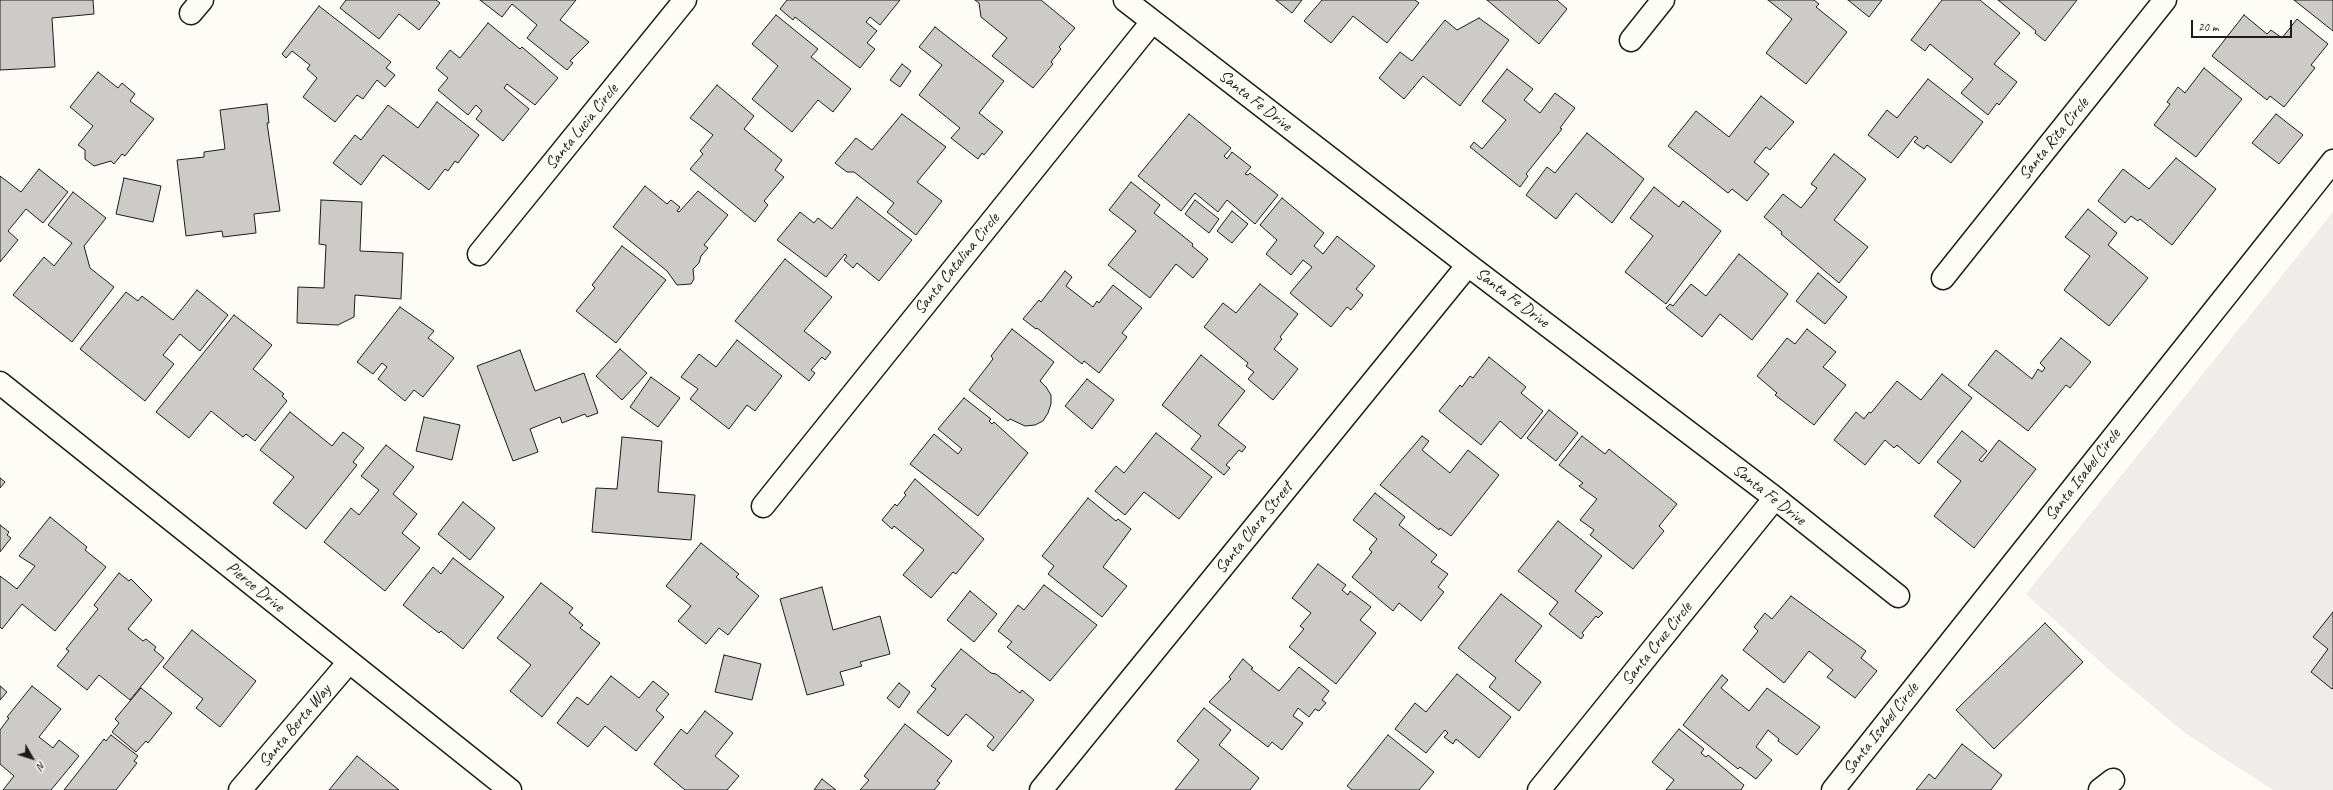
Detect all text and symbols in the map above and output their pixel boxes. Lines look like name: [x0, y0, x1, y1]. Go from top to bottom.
scale bar: [2193, 12, 2294, 38]
text: 20 m: [2198, 19, 2218, 35]
street label: Santa Fe Drive: [1214, 66, 1296, 136]
street label: Santa Lucia Circle: [541, 80, 623, 174]
street label: Santa Rita Circle: [2015, 94, 2093, 184]
street label: Santa Catalina Circle: [910, 209, 1004, 319]
street label: Santa Fe Drive: [1471, 264, 1553, 332]
street label: Santa Isabel Circle: [2041, 425, 2125, 525]
street label: Santa Fe Drive: [1728, 460, 1810, 530]
street label: Santa Clara Street: [1211, 478, 1297, 578]
street label: Pierce Drive: [222, 557, 288, 617]
street label: Santa Cruz Circle: [1617, 598, 1697, 690]
street label: Santa Isabel Circle: [1839, 679, 1923, 779]
street label: Santa Berta Way: [254, 680, 336, 772]
north arrow: [12, 738, 52, 778]
text: N: [34, 758, 49, 773]

